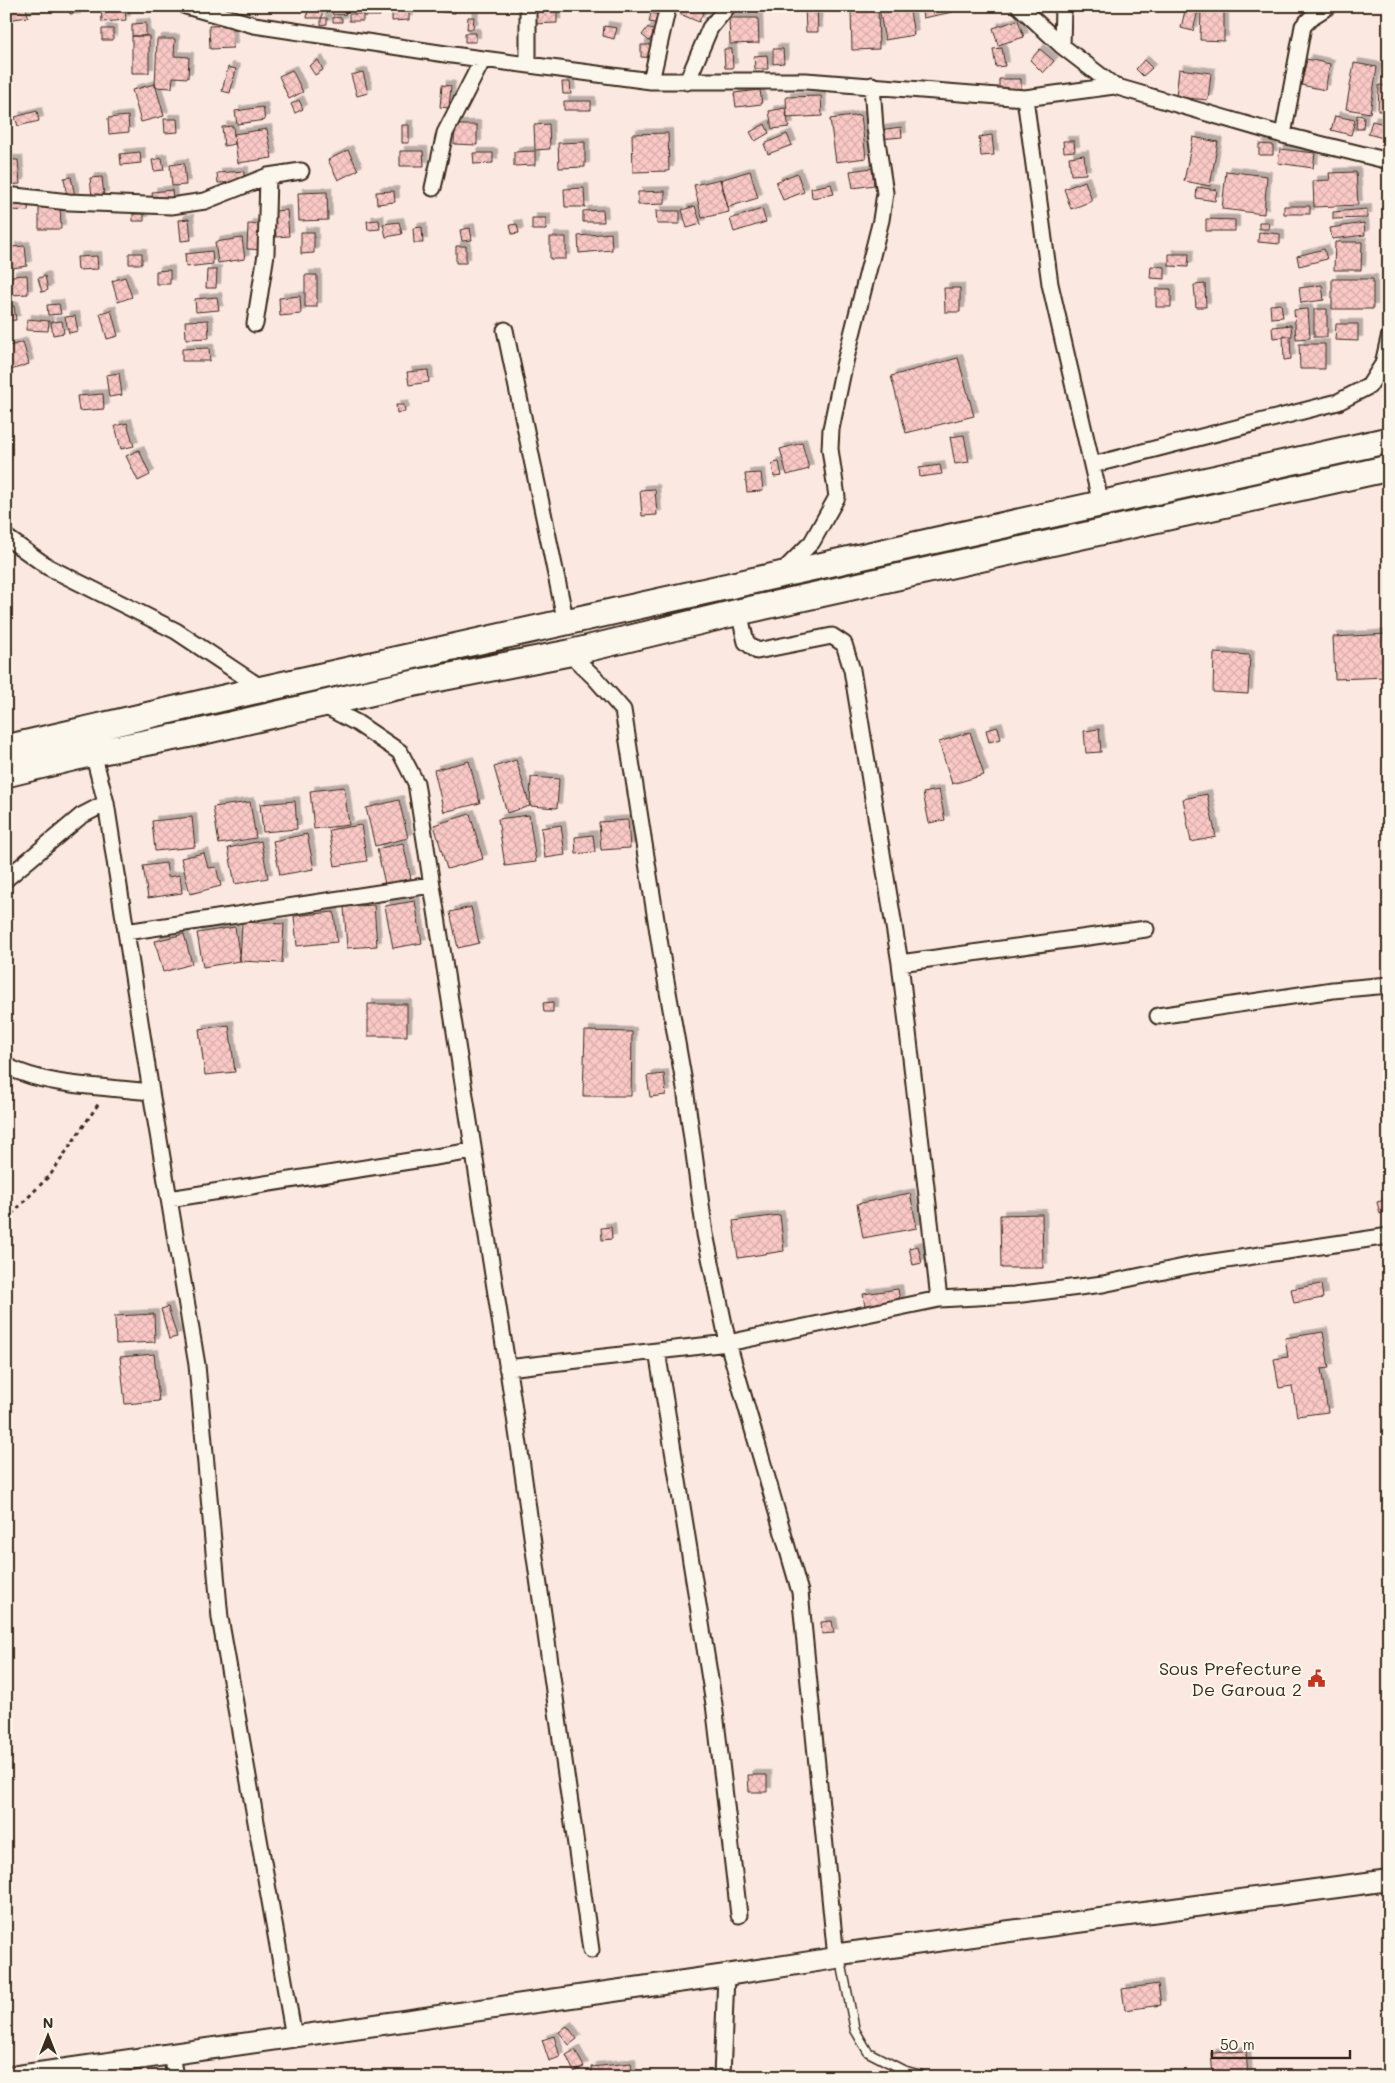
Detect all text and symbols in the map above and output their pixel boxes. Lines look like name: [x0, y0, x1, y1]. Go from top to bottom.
place label: Sous Prefecture De Garoua 2: [1159, 1656, 1302, 1701]
public building icon: Sous Prefecture De Garoua 2: [1306, 1669, 1326, 1689]
north arrow: [22, 2010, 72, 2060]
text: N: [43, 2013, 53, 2032]
scale bar: [1212, 2028, 1350, 2060]
text: 50 m: [1220, 2034, 1255, 2054]

